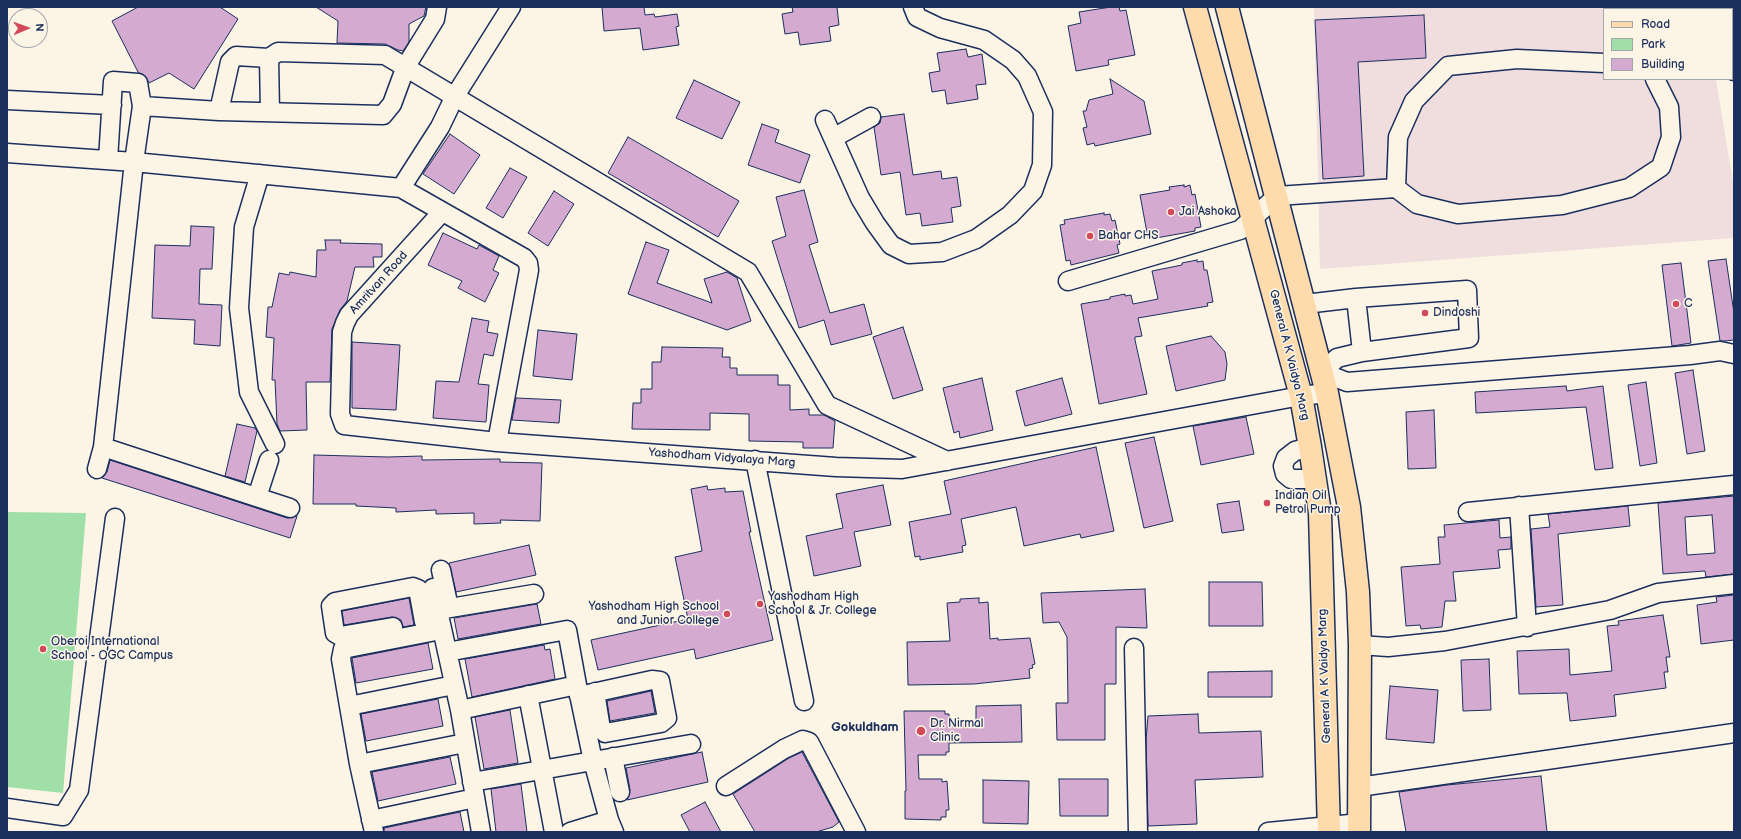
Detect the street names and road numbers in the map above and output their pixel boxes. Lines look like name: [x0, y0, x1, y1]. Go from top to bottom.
street label: Amritvan Road: [347, 249, 411, 317]
street label: General A K Vaidya Marg: [1266, 288, 1312, 422]
street label: Yashodham Vidyalaya Marg: [648, 446, 796, 470]
street label: General A K Vaidya Marg: [1315, 608, 1335, 744]

